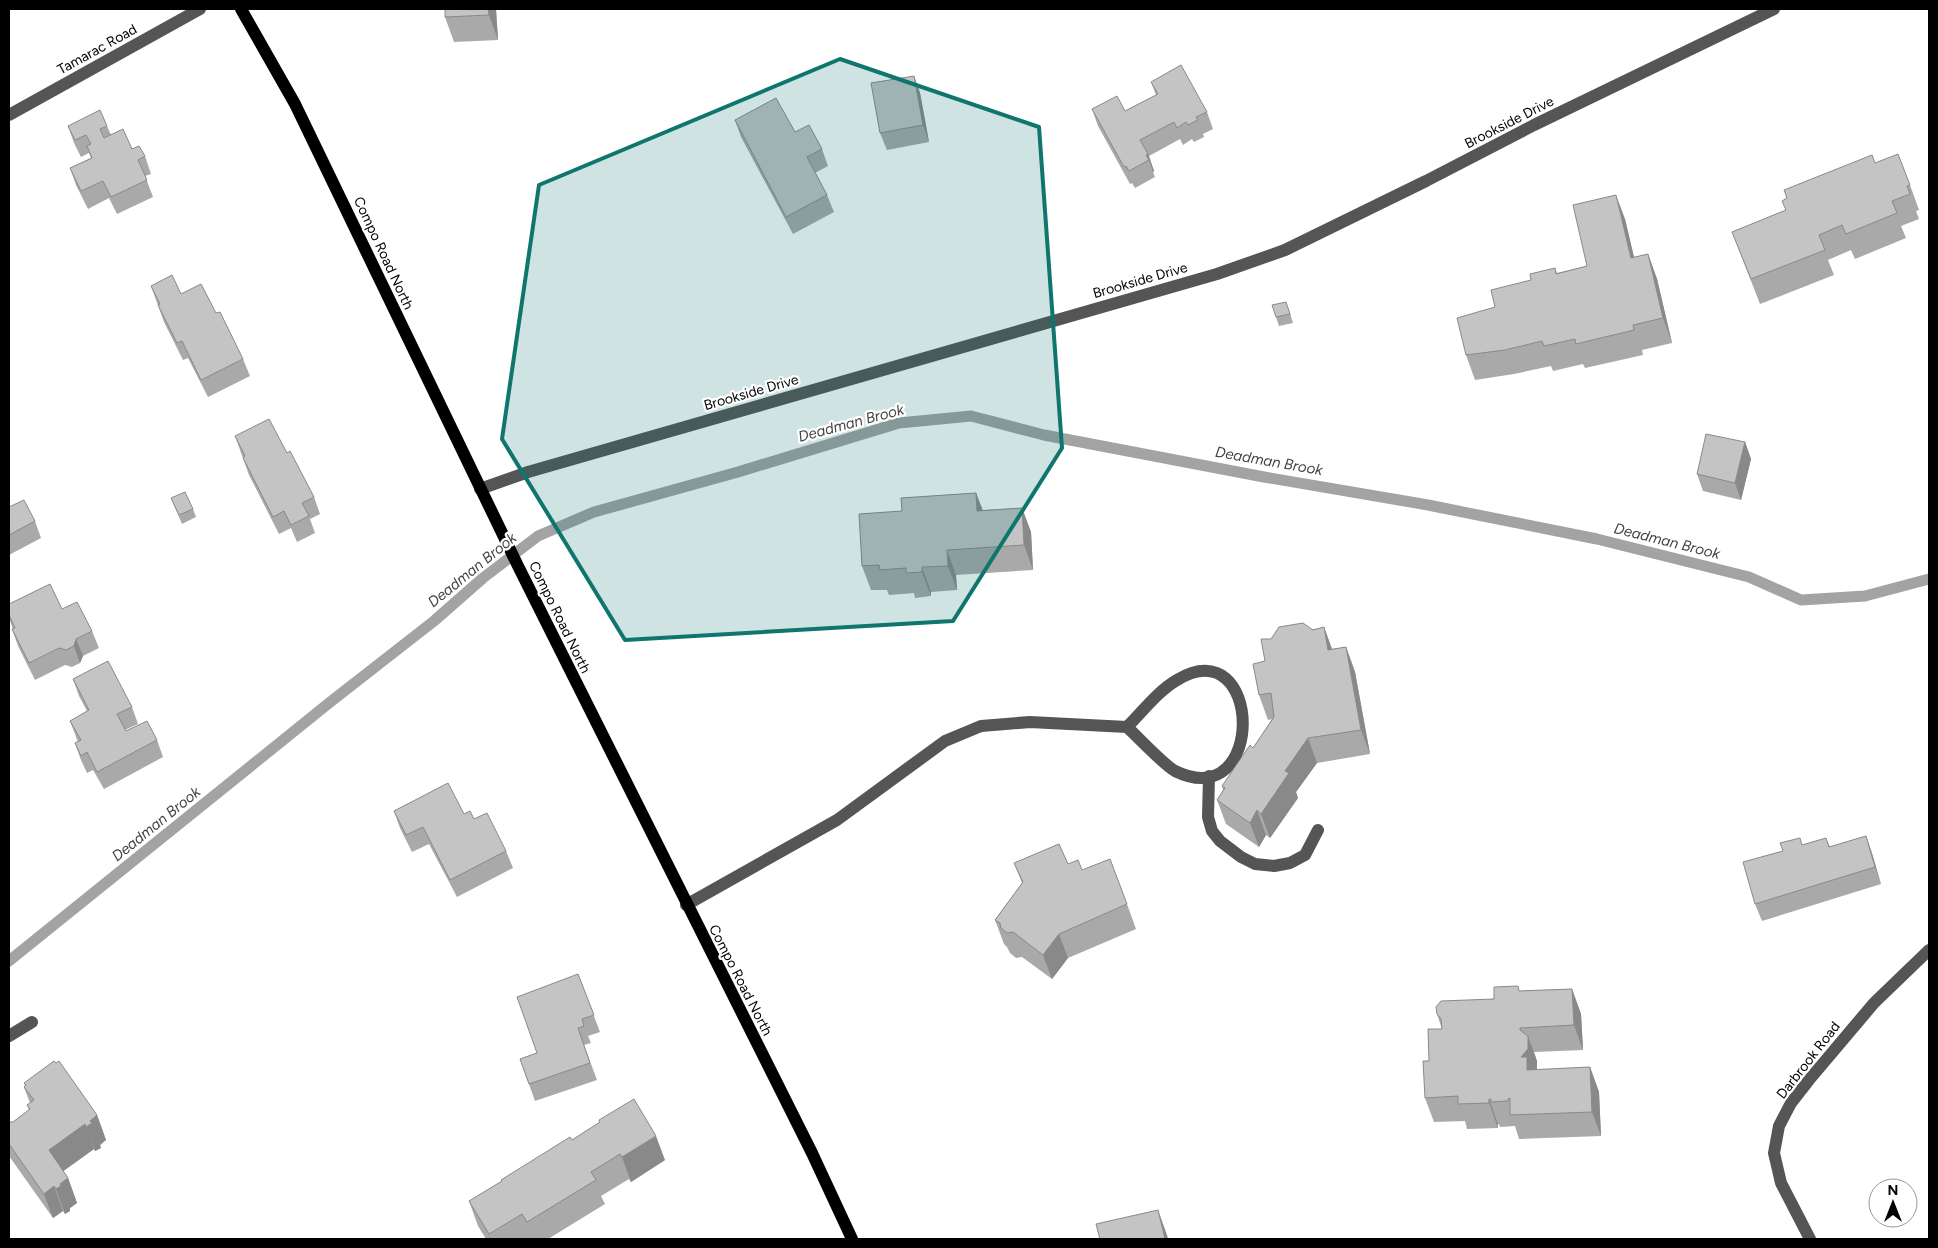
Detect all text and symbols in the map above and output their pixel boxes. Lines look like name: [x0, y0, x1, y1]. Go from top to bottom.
street label: Tamarac Road: [55, 21, 140, 78]
street label: Brookside Drive: [1462, 93, 1557, 152]
street label: Compo Road North: [350, 194, 417, 312]
street label: Brookside Drive: [1091, 259, 1190, 302]
street label: Brookside Drive: [702, 371, 801, 414]
water label: Deadman Brook: [796, 400, 907, 446]
water label: Deadman Brook: [1214, 443, 1325, 479]
water label: Deadman Brook: [1612, 519, 1723, 563]
water label: Deadman Brook: [424, 528, 520, 611]
street label: Compo Road North: [525, 558, 594, 676]
water label: Deadman Brook: [108, 782, 204, 865]
street label: Compo Road North: [705, 922, 776, 1039]
street label: Darbrook Road: [1773, 1018, 1844, 1102]
north arrow: [1868, 1178, 1918, 1228]
text: N: [1888, 1182, 1898, 1199]

